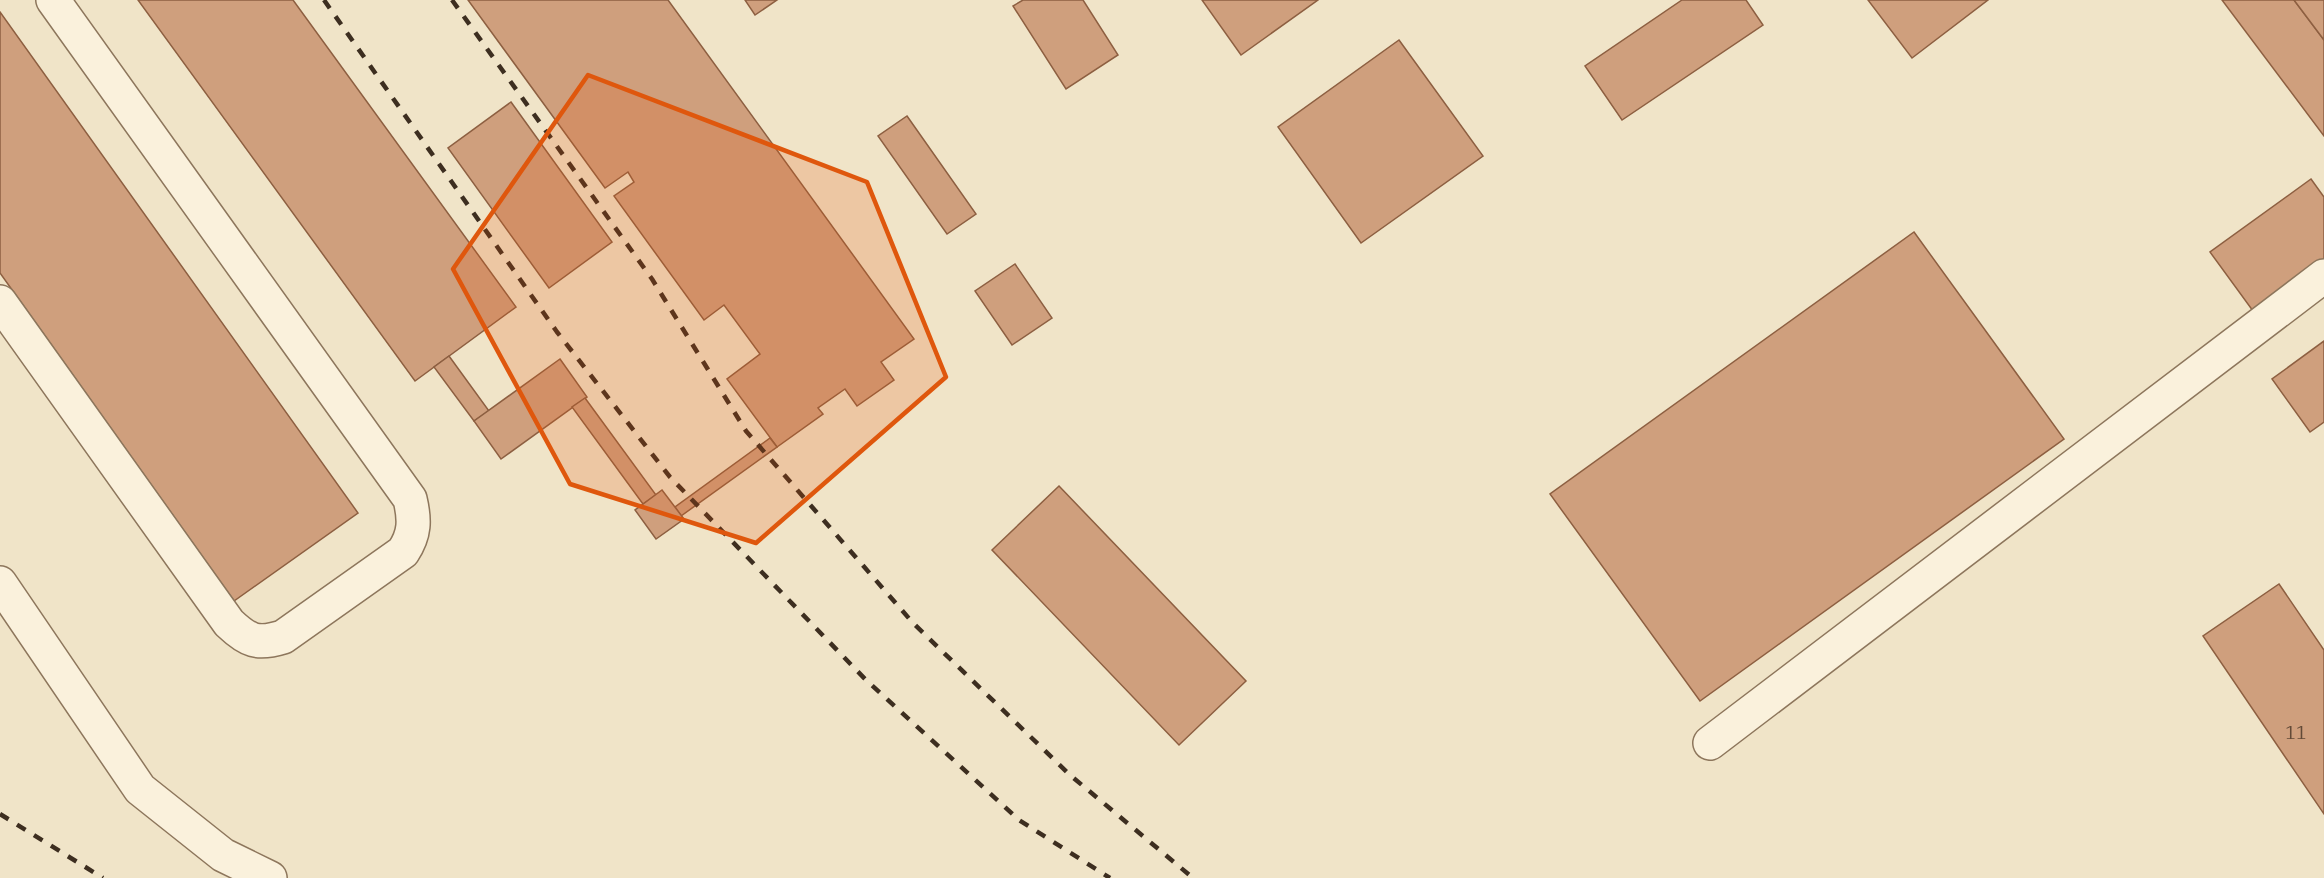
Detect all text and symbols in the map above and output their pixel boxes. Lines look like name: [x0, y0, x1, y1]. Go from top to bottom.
house number: 11: [2285, 721, 2307, 744]

